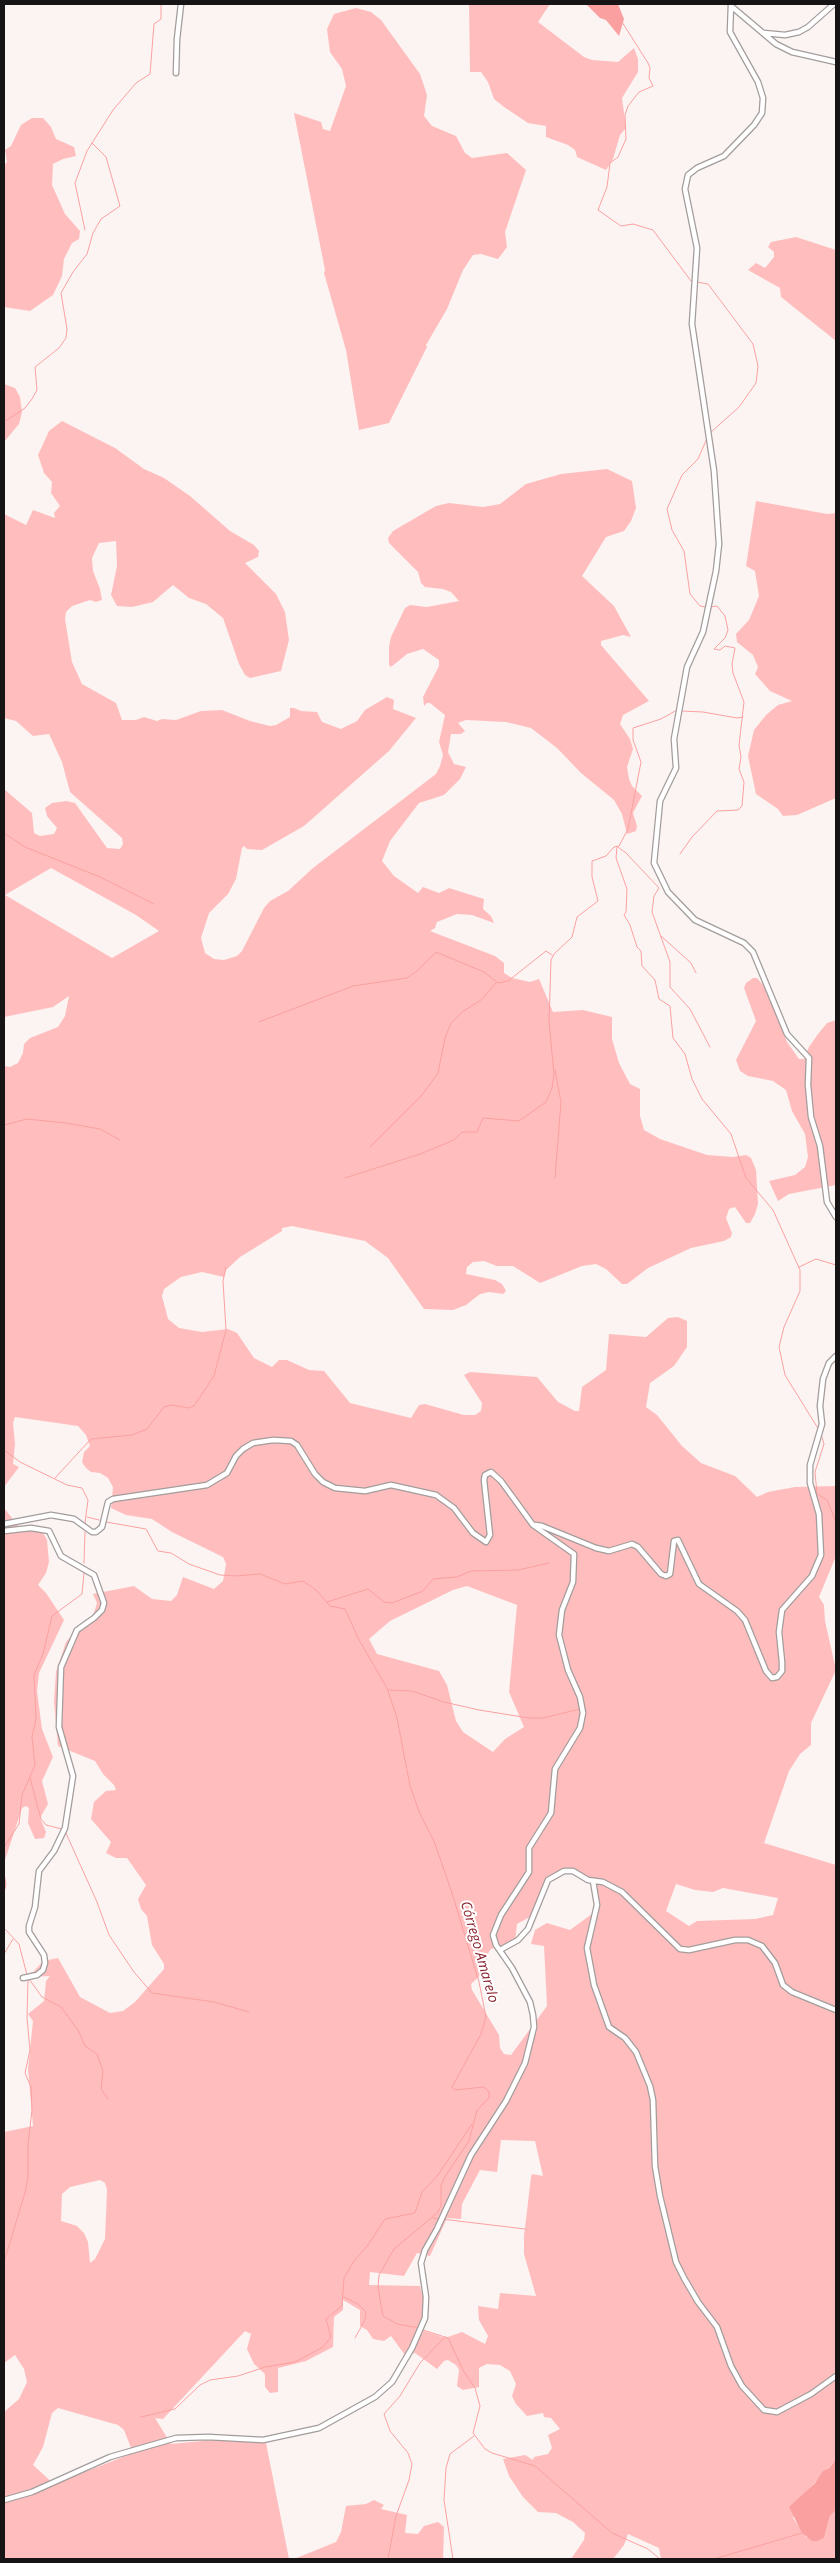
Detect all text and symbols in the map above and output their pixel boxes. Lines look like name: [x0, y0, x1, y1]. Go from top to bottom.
water label: Córrego Amarelo: [456, 1899, 502, 2005]

